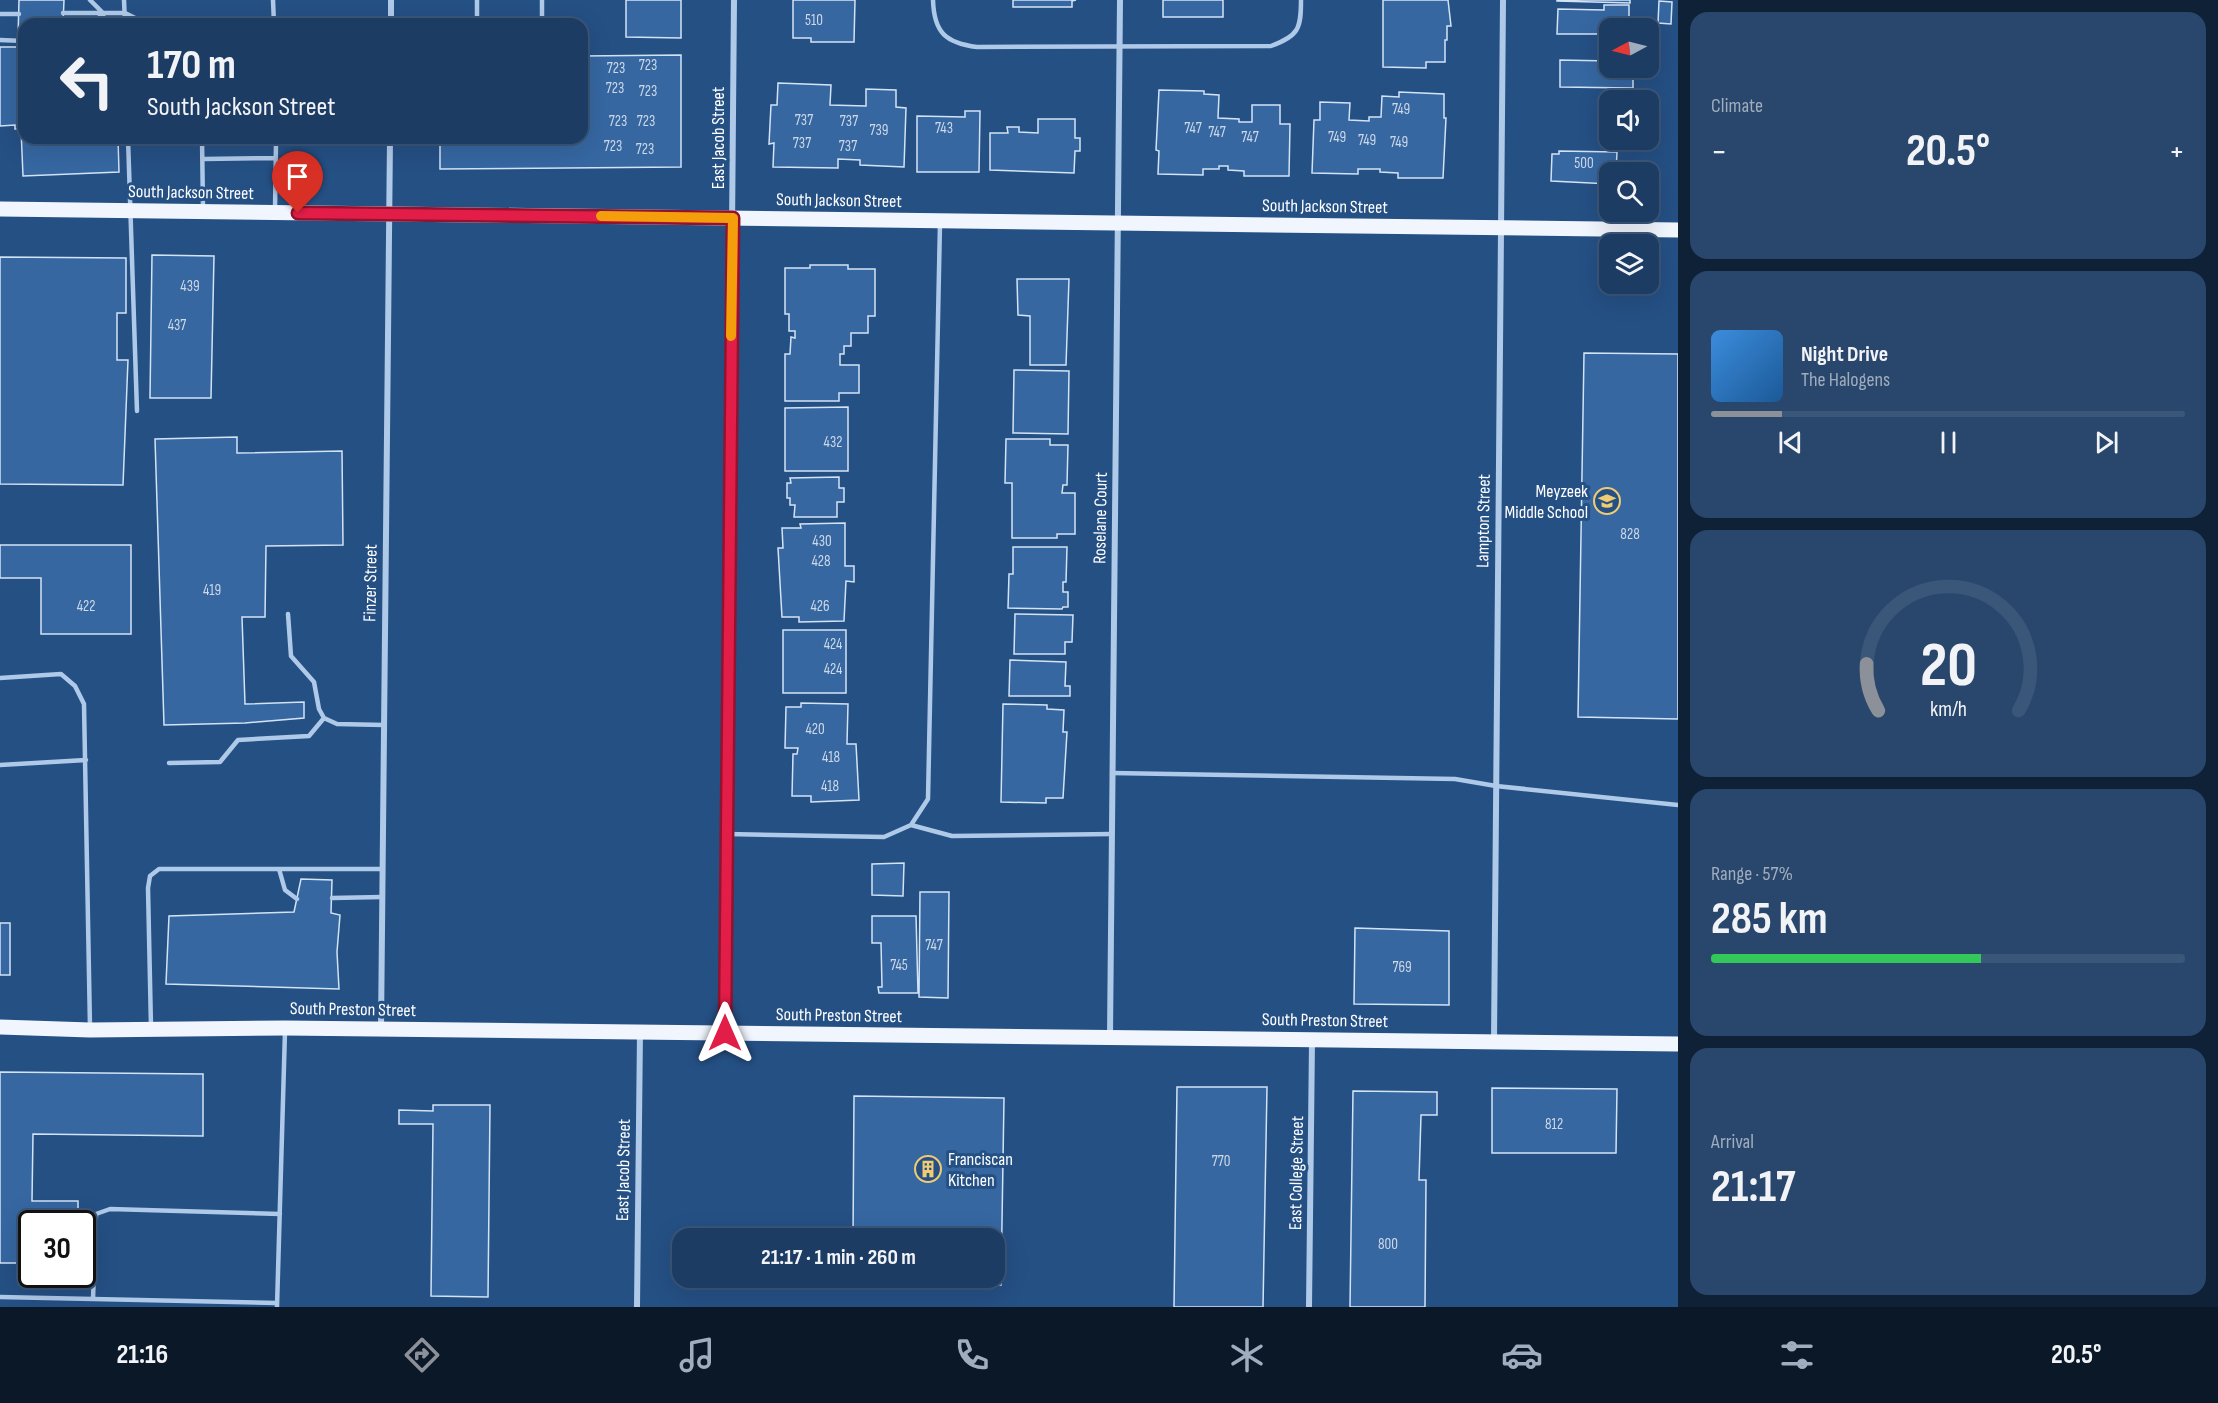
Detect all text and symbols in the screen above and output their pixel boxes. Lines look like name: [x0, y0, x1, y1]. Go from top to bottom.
house number: 510: [805, 11, 823, 30]
north arrow: [1599, 18, 1659, 78]
map controls: [1599, 18, 1659, 294]
text: 170 m: [147, 40, 236, 91]
icon: left: [48, 42, 126, 120]
house number: 723: [639, 56, 657, 75]
house number: 723: [607, 59, 625, 78]
house number: 723: [606, 79, 624, 98]
house number: 723: [639, 82, 657, 101]
street label: East Jacob Street: [708, 86, 729, 189]
button: sound: [1599, 90, 1659, 150]
text: South Jackson Street: [147, 91, 336, 123]
text: Climate: [1711, 94, 1763, 118]
house number: 749: [1392, 100, 1410, 119]
house number: 737: [795, 111, 813, 130]
house number: 723: [609, 112, 627, 131]
house number: 723: [637, 112, 655, 131]
house number: 737: [840, 112, 858, 131]
house number: 743: [935, 119, 953, 138]
house number: 747: [1184, 119, 1202, 138]
house number: 739: [870, 121, 888, 140]
house number: 747: [1208, 123, 1226, 142]
text: 20.5°: [1906, 124, 1990, 179]
house number: 747: [1241, 128, 1259, 147]
house number: 749: [1328, 128, 1346, 147]
house number: 749: [1358, 131, 1376, 150]
text: −: [1711, 132, 1727, 172]
text: +: [2169, 132, 2185, 172]
house number: 749: [1390, 133, 1408, 152]
house number: 737: [793, 134, 811, 153]
house number: 723: [604, 137, 622, 156]
house number: 737: [839, 137, 857, 156]
house number: 723: [636, 140, 654, 159]
pin: [272, 151, 323, 213]
house number: 500: [1574, 154, 1594, 173]
icon: arrive: [281, 160, 314, 193]
button: search: [1599, 162, 1659, 222]
street label: South Jackson Street: [128, 181, 255, 204]
street label: South Jackson Street: [776, 189, 903, 212]
street label: South Jackson Street: [1262, 195, 1389, 218]
button: layers: [1599, 234, 1659, 294]
house number: 439: [180, 277, 200, 296]
house number: 437: [168, 316, 186, 335]
text: Night Drive: [1801, 341, 1888, 368]
text: The Halogens: [1801, 368, 1890, 392]
icon: previous: [1774, 426, 1807, 459]
icon: pause: [1932, 426, 1965, 459]
icon: next: [2090, 426, 2123, 459]
house number: 432: [824, 433, 842, 452]
street label: Roselane Court: [1089, 471, 1112, 564]
street label: Lampton Street: [1472, 473, 1495, 568]
place label: Meyzeek Middle School: [1505, 481, 1588, 523]
school or university icon: Meyzeek Middle School: [1592, 486, 1622, 516]
house number: 828: [1620, 525, 1640, 544]
house number: 430: [812, 532, 832, 551]
street label: Finzer Street: [359, 544, 382, 622]
house number: 428: [811, 552, 831, 571]
house number: 419: [203, 581, 221, 600]
house number: 422: [77, 597, 95, 616]
house number: 426: [810, 597, 830, 616]
text: 20: [1919, 629, 1977, 704]
house number: 424: [824, 635, 842, 654]
house number: 424: [824, 660, 842, 679]
text: km/h: [1929, 697, 1967, 722]
house number: 420: [805, 720, 825, 739]
house number: 418: [822, 748, 840, 767]
house number: 418: [821, 777, 839, 796]
text: Range · 57%: [1711, 862, 1793, 886]
text: 285 km: [1711, 892, 1828, 947]
house number: 747: [925, 936, 943, 955]
house number: 745: [890, 956, 908, 975]
house number: 769: [1392, 958, 1412, 977]
street label: South Preston Street: [290, 998, 417, 1021]
position arrow: [693, 1001, 757, 1065]
street label: South Preston Street: [776, 1004, 903, 1027]
street label: South Preston Street: [1262, 1009, 1389, 1032]
street label: East College Street: [1285, 1115, 1308, 1230]
house number: 812: [1545, 1115, 1563, 1134]
street label: East Jacob Street: [612, 1118, 635, 1221]
text: Arrival: [1711, 1130, 1754, 1154]
place label: Franciscan Kitchen: [948, 1149, 1013, 1191]
house number: 770: [1212, 1152, 1230, 1171]
building icon: Franciscan Kitchen: [913, 1154, 943, 1184]
text: 21:17: [1711, 1160, 1795, 1215]
speed limit sign: 30: [18, 1210, 96, 1288]
house number: 800: [1378, 1235, 1398, 1254]
text: 21:17 · 1 min · 260 m: [761, 1244, 916, 1271]
icon: directions: [401, 1334, 443, 1376]
icon: music: [676, 1334, 718, 1376]
icon: phone: [951, 1334, 993, 1376]
icon: climate: [1226, 1334, 1268, 1376]
icon: car: [1501, 1334, 1543, 1376]
icon: filters: [1776, 1334, 1818, 1376]
text: 21:16: [116, 1339, 168, 1371]
text: 20.5°: [2051, 1339, 2101, 1371]

